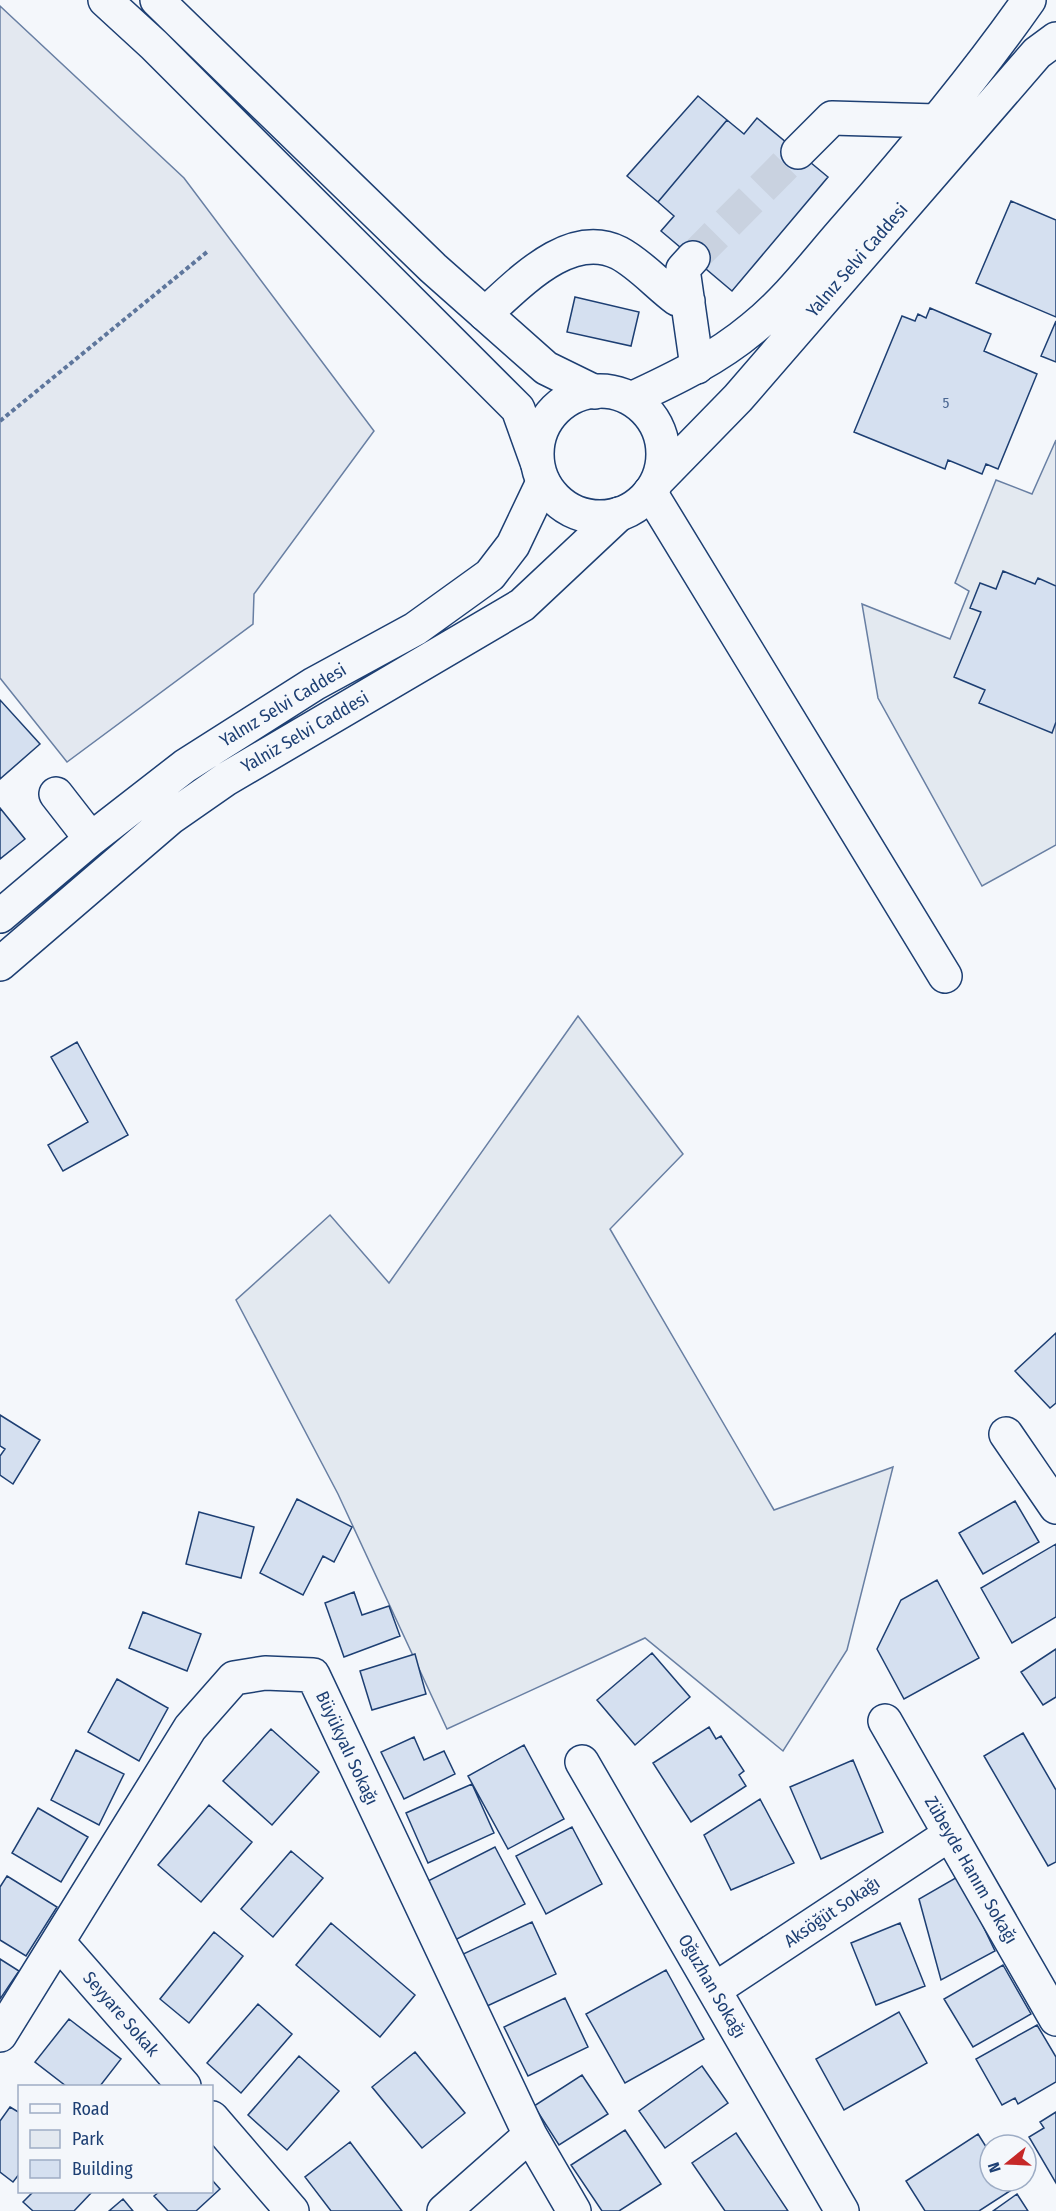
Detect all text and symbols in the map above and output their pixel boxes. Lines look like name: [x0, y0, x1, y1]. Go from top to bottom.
street label: Yalnız Selvi Caddesi: [802, 199, 912, 321]
house number: 5: [943, 394, 950, 412]
street label: Yalnız Selvi Caddesi: [216, 659, 350, 751]
street label: Yalniz Selvi Caddesi: [237, 687, 373, 777]
street label: Büyükyalı Sokağı: [311, 1688, 383, 1808]
street label: Zübeyde Hanım Sokağı: [920, 1792, 1022, 1948]
street label: Aksöğüt Sokağı: [780, 1872, 884, 1952]
street label: Oğuzhan Sokağı: [673, 1930, 751, 2042]
street label: Seyyare Sokak: [78, 1967, 164, 2061]
legend: [18, 2085, 213, 2193]
text: Road: [72, 2098, 109, 2120]
text: Park: [72, 2128, 105, 2150]
north arrow: [978, 2133, 1038, 2193]
text: Building: [72, 2158, 133, 2180]
text: N: [984, 2160, 1005, 2175]

